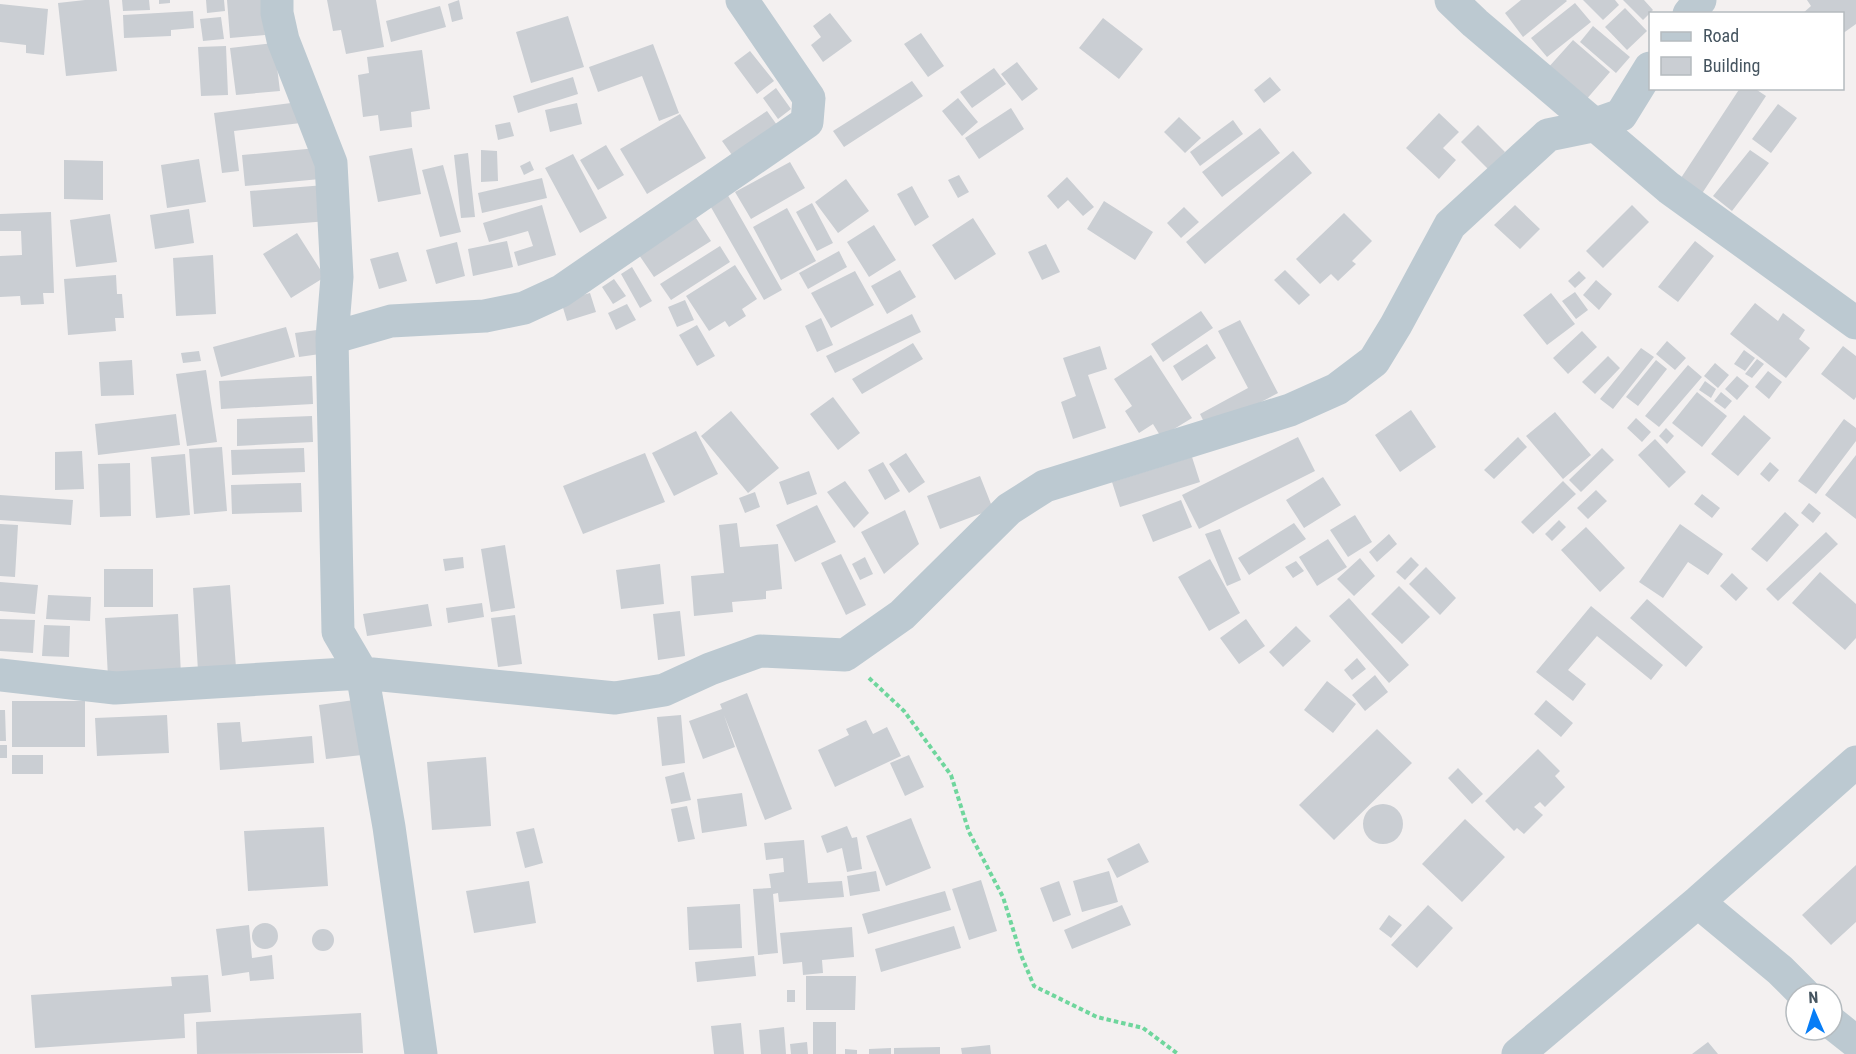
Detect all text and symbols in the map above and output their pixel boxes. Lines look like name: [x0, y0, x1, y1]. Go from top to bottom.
legend: [1649, 12, 1844, 90]
text: Road: [1703, 25, 1739, 46]
text: Building: [1703, 55, 1760, 76]
north arrow: [1784, 982, 1844, 1042]
text: N: [1808, 988, 1819, 1007]

